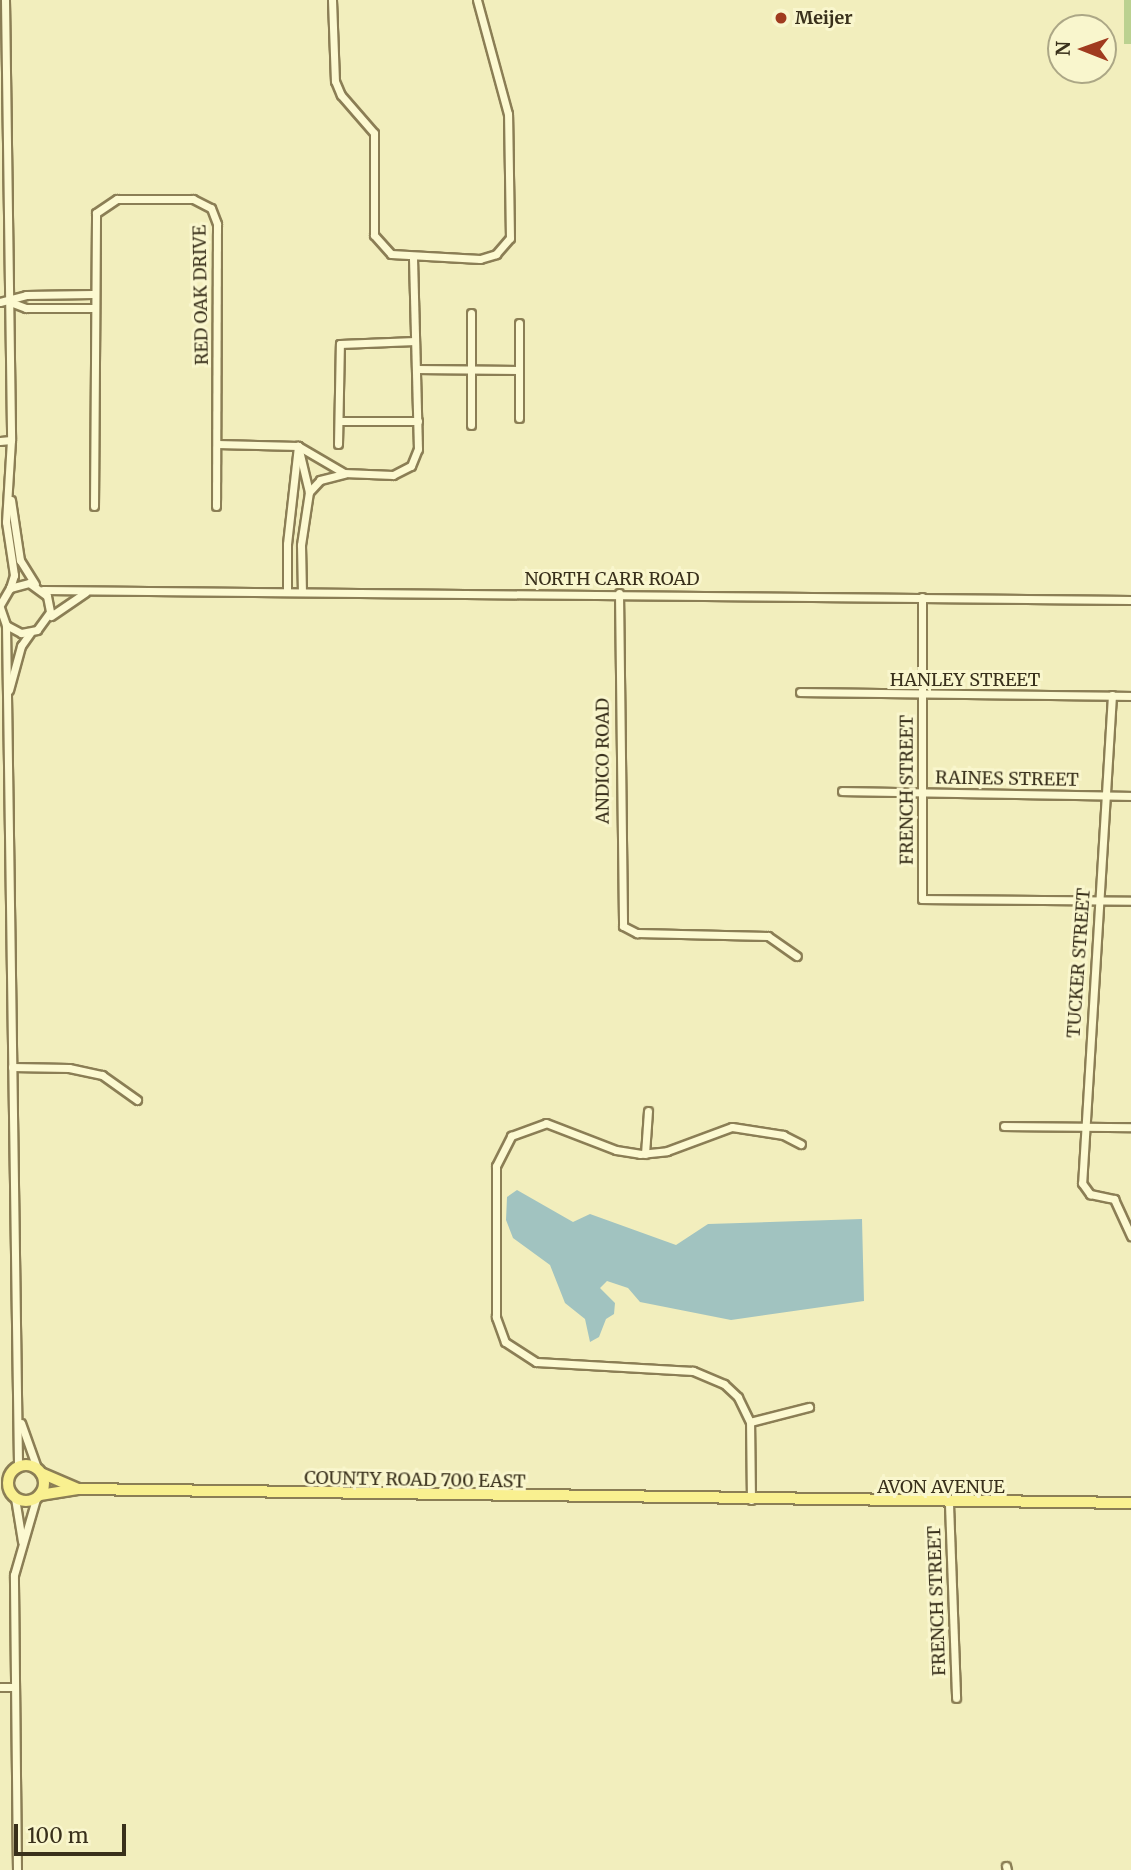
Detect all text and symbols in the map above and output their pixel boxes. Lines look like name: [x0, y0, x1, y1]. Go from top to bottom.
place label: Meijer: [795, 7, 853, 29]
marker: Meijer: [773, 10, 789, 26]
north arrow: [1047, 14, 1117, 84]
text: N: [1051, 41, 1075, 56]
street label: RED OAK DRIVE: [189, 225, 213, 365]
street label: NORTH CARR ROAD: [524, 568, 700, 590]
street label: HANLEY STREET: [890, 669, 1040, 691]
street label: ANDICO ROAD: [592, 698, 614, 824]
street label: FRENCH STREET: [896, 715, 918, 865]
street label: RAINES STREET: [935, 767, 1079, 791]
street label: TUCKER STREET: [1063, 887, 1095, 1039]
street label: COUNTY ROAD 700 EAST: [304, 1467, 526, 1493]
street label: AVON AVENUE: [877, 1476, 1005, 1498]
street label: FRENCH STREET: [924, 1526, 950, 1676]
scale bar: [18, 1811, 130, 1855]
text: 100 m: [27, 1822, 89, 1849]

